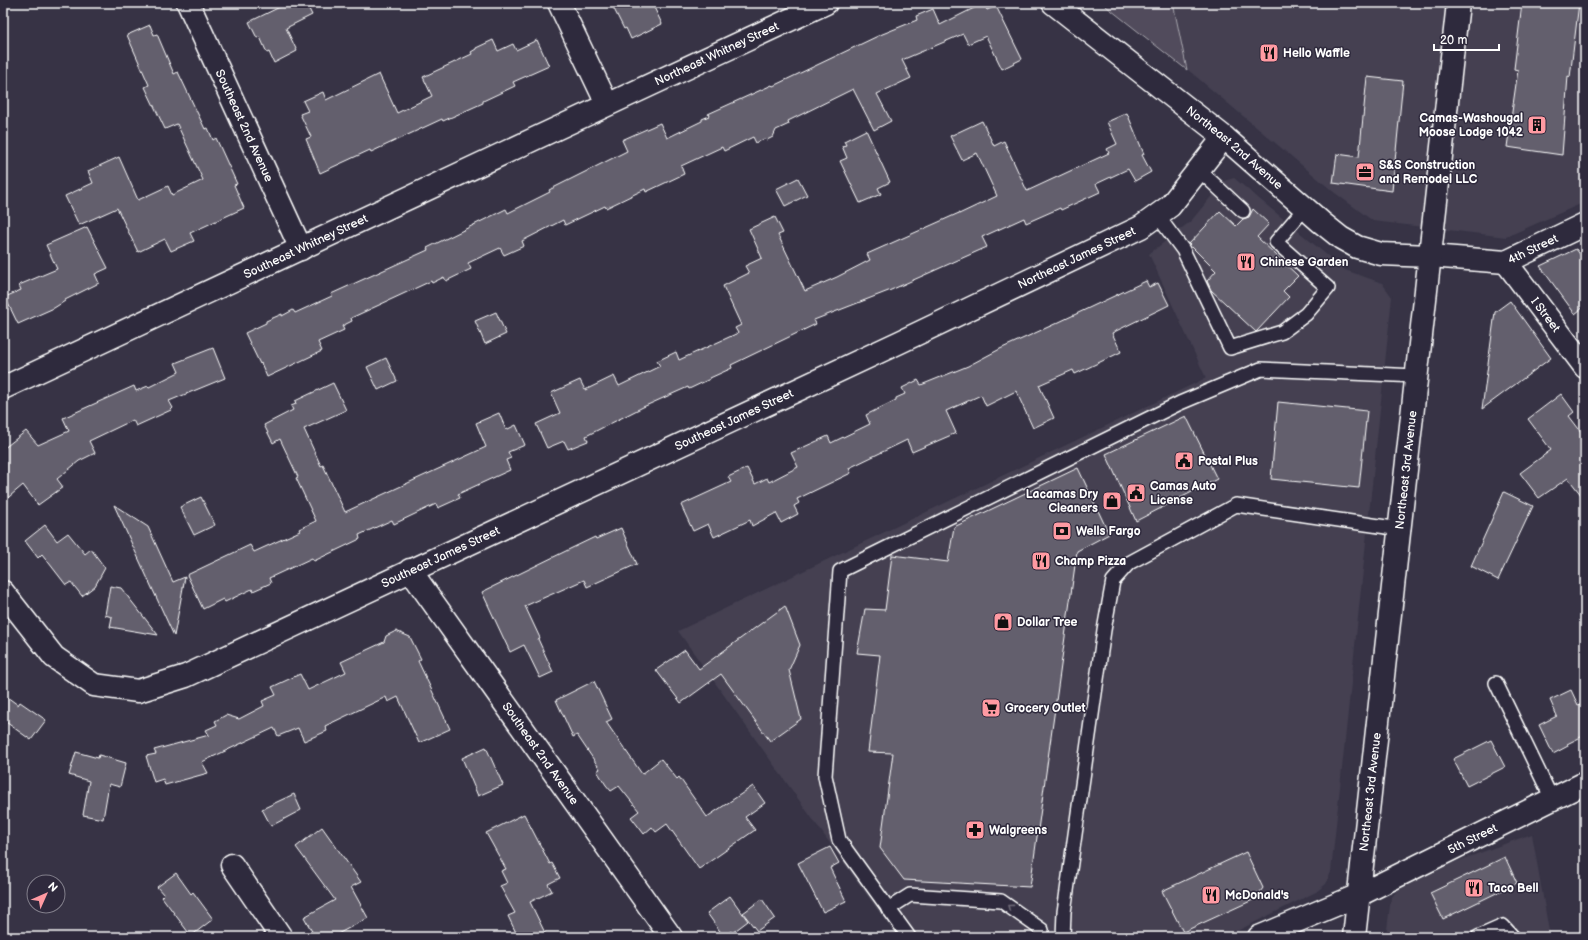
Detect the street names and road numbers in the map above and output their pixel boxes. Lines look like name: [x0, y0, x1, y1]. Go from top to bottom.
street label: Northeast Whitney Street: [652, 18, 781, 89]
street label: Southeast 2nd Avenue: [212, 67, 277, 184]
street label: Northeast 2nd Avenue: [1183, 103, 1286, 193]
street label: Southeast Whitney Street: [241, 211, 370, 282]
street label: Northeast James Street: [1015, 223, 1138, 292]
street label: 4th Street: [1505, 231, 1561, 267]
street label: I Street: [1528, 294, 1564, 335]
street label: Southeast James Street: [672, 385, 796, 454]
street label: Northeast 3rd Avenue: [1392, 410, 1420, 530]
street label: Southeast James Street: [379, 523, 502, 591]
street label: Southeast 2nd Avenue: [499, 699, 582, 807]
street label: Northeast 3rd Avenue: [1356, 732, 1384, 852]
street label: 5th Street: [1445, 820, 1500, 857]

